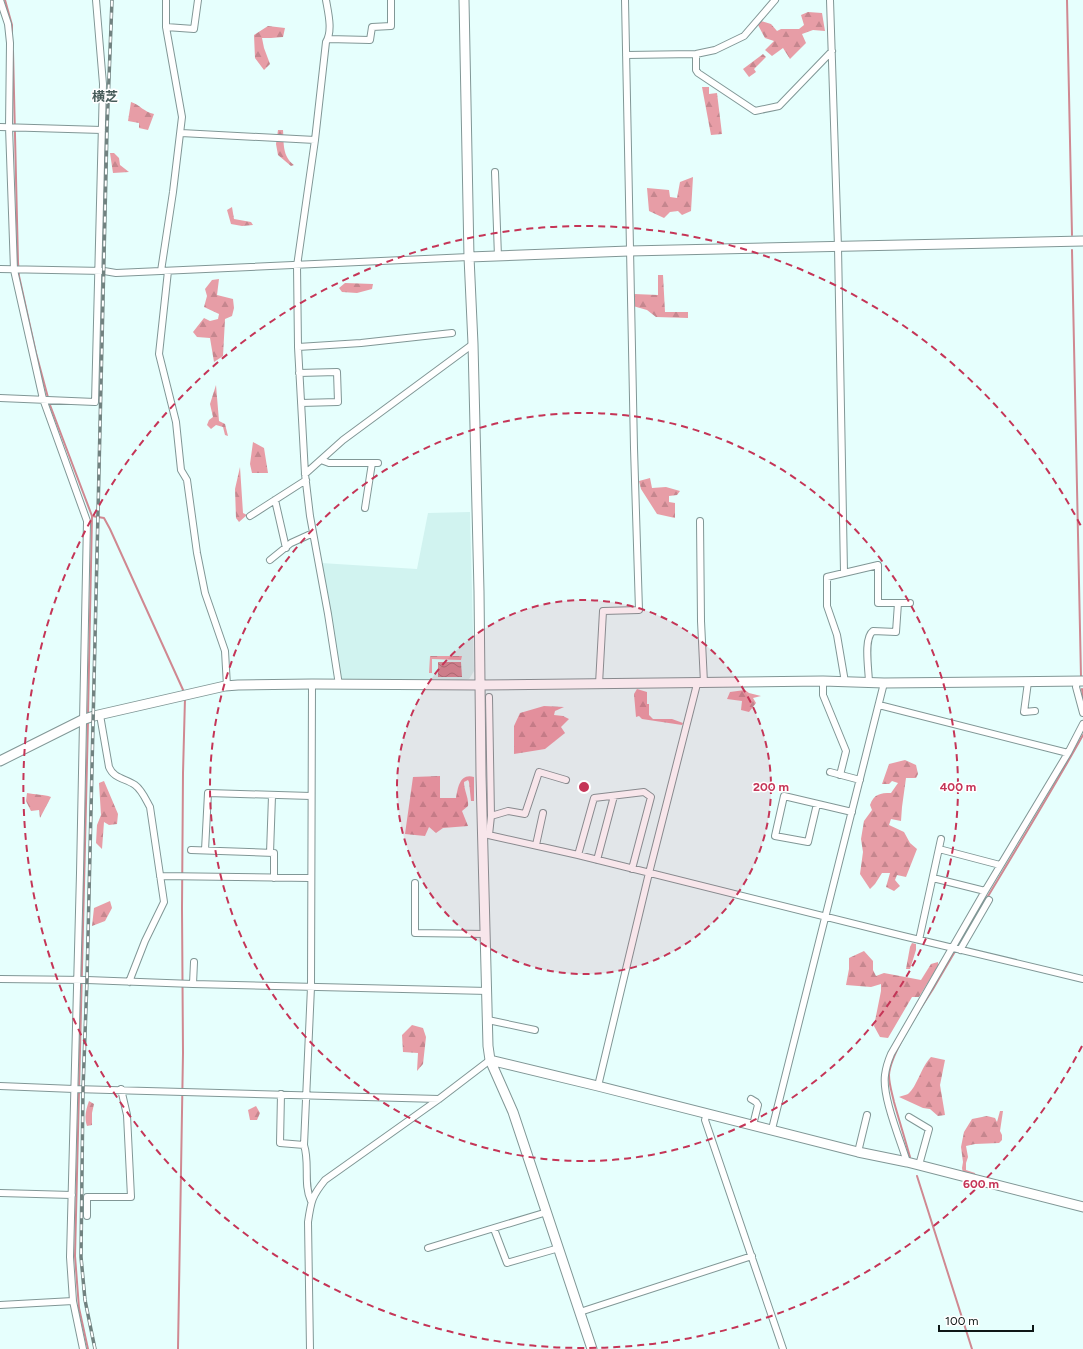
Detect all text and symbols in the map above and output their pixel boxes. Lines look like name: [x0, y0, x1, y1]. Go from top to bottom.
district label: 横芝: [92, 89, 118, 104]
centre of rings: [577, 780, 591, 794]
text: 200 m: [753, 780, 789, 794]
text: 400 m: [940, 780, 976, 794]
text: 600 m: [963, 1177, 999, 1191]
scale bar: [939, 1307, 1033, 1333]
text: 100 m: [945, 1314, 979, 1328]

